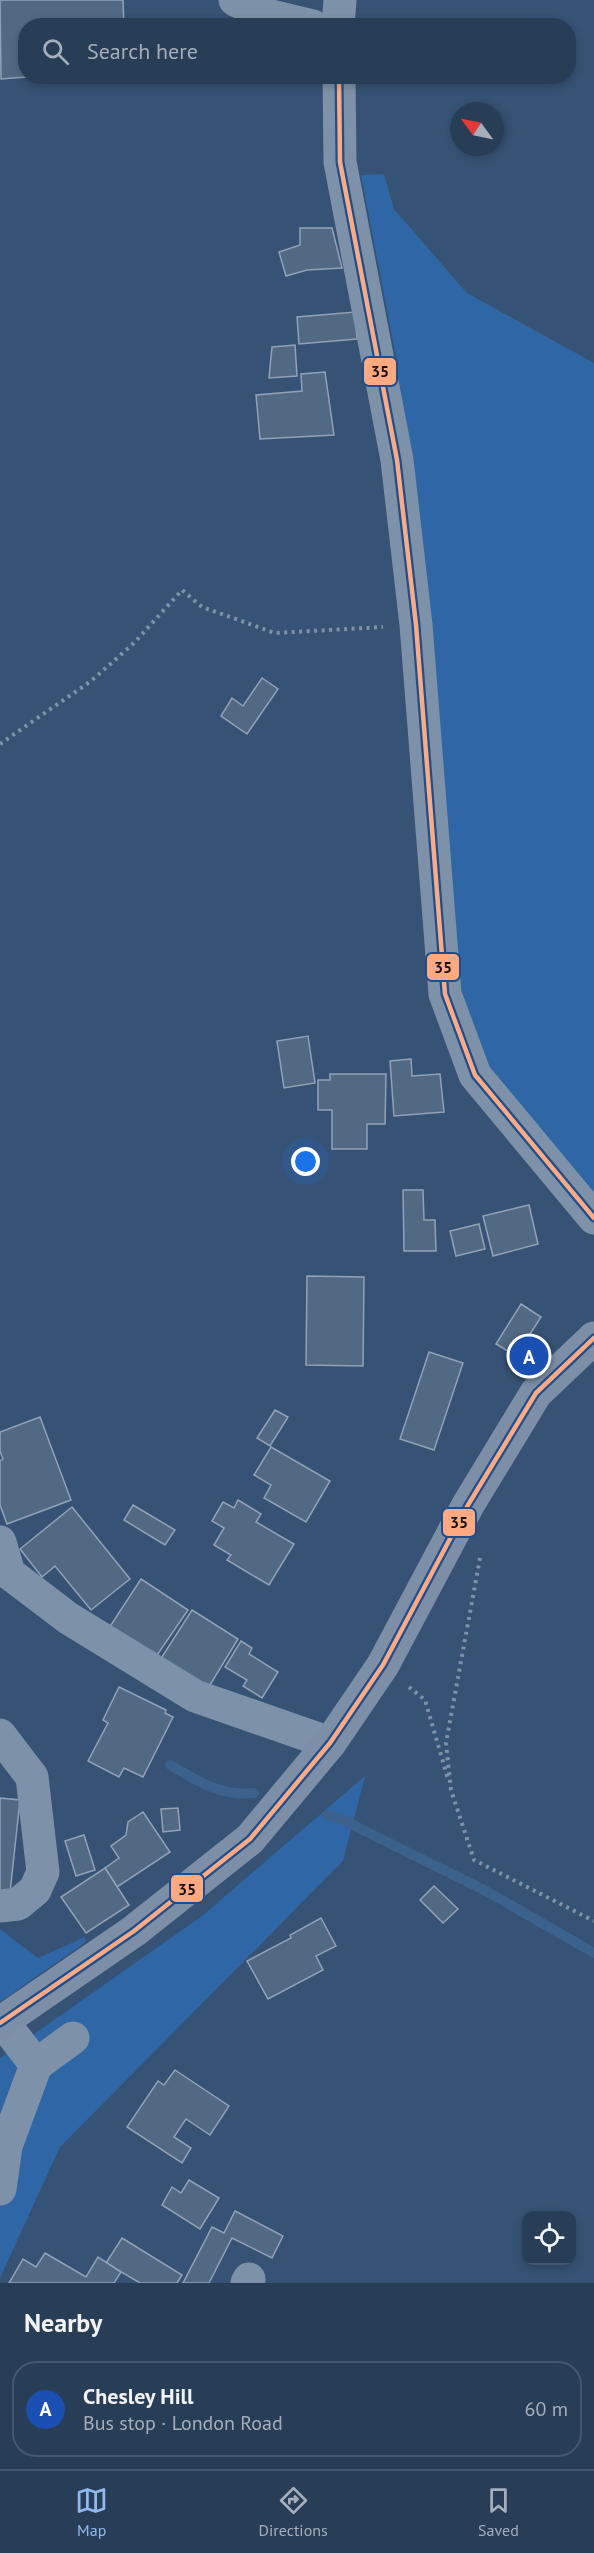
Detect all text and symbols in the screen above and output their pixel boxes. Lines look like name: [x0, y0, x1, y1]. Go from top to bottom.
search box: [18, 18, 576, 84]
icon: search: [39, 35, 72, 68]
text: Search here: [87, 37, 198, 65]
north arrow: [450, 102, 504, 156]
line badge: 35: [363, 357, 397, 386]
text: 35: [371, 361, 389, 381]
line badge: 35: [426, 953, 460, 981]
text: 35: [434, 957, 452, 977]
your location: [291, 1147, 320, 1176]
pin: A: [510, 1334, 548, 1378]
line badge: 35: [442, 1508, 476, 1537]
text: 35: [450, 1512, 468, 1532]
line badge: 35: [170, 1874, 204, 1903]
text: 35: [178, 1879, 196, 1899]
map controls: [522, 2211, 576, 2265]
button: locate: [522, 2211, 576, 2265]
text: Nearby: [24, 2306, 102, 2339]
text: Chesley Hill: [83, 2382, 194, 2410]
text: A: [39, 2396, 52, 2422]
text: 60 m: [525, 2396, 568, 2422]
text: Bus stop · London Road: [83, 2410, 283, 2436]
tab: Map: [75, 2484, 108, 2540]
tab: Directions: [259, 2484, 328, 2540]
tab: Saved: [478, 2484, 519, 2540]

